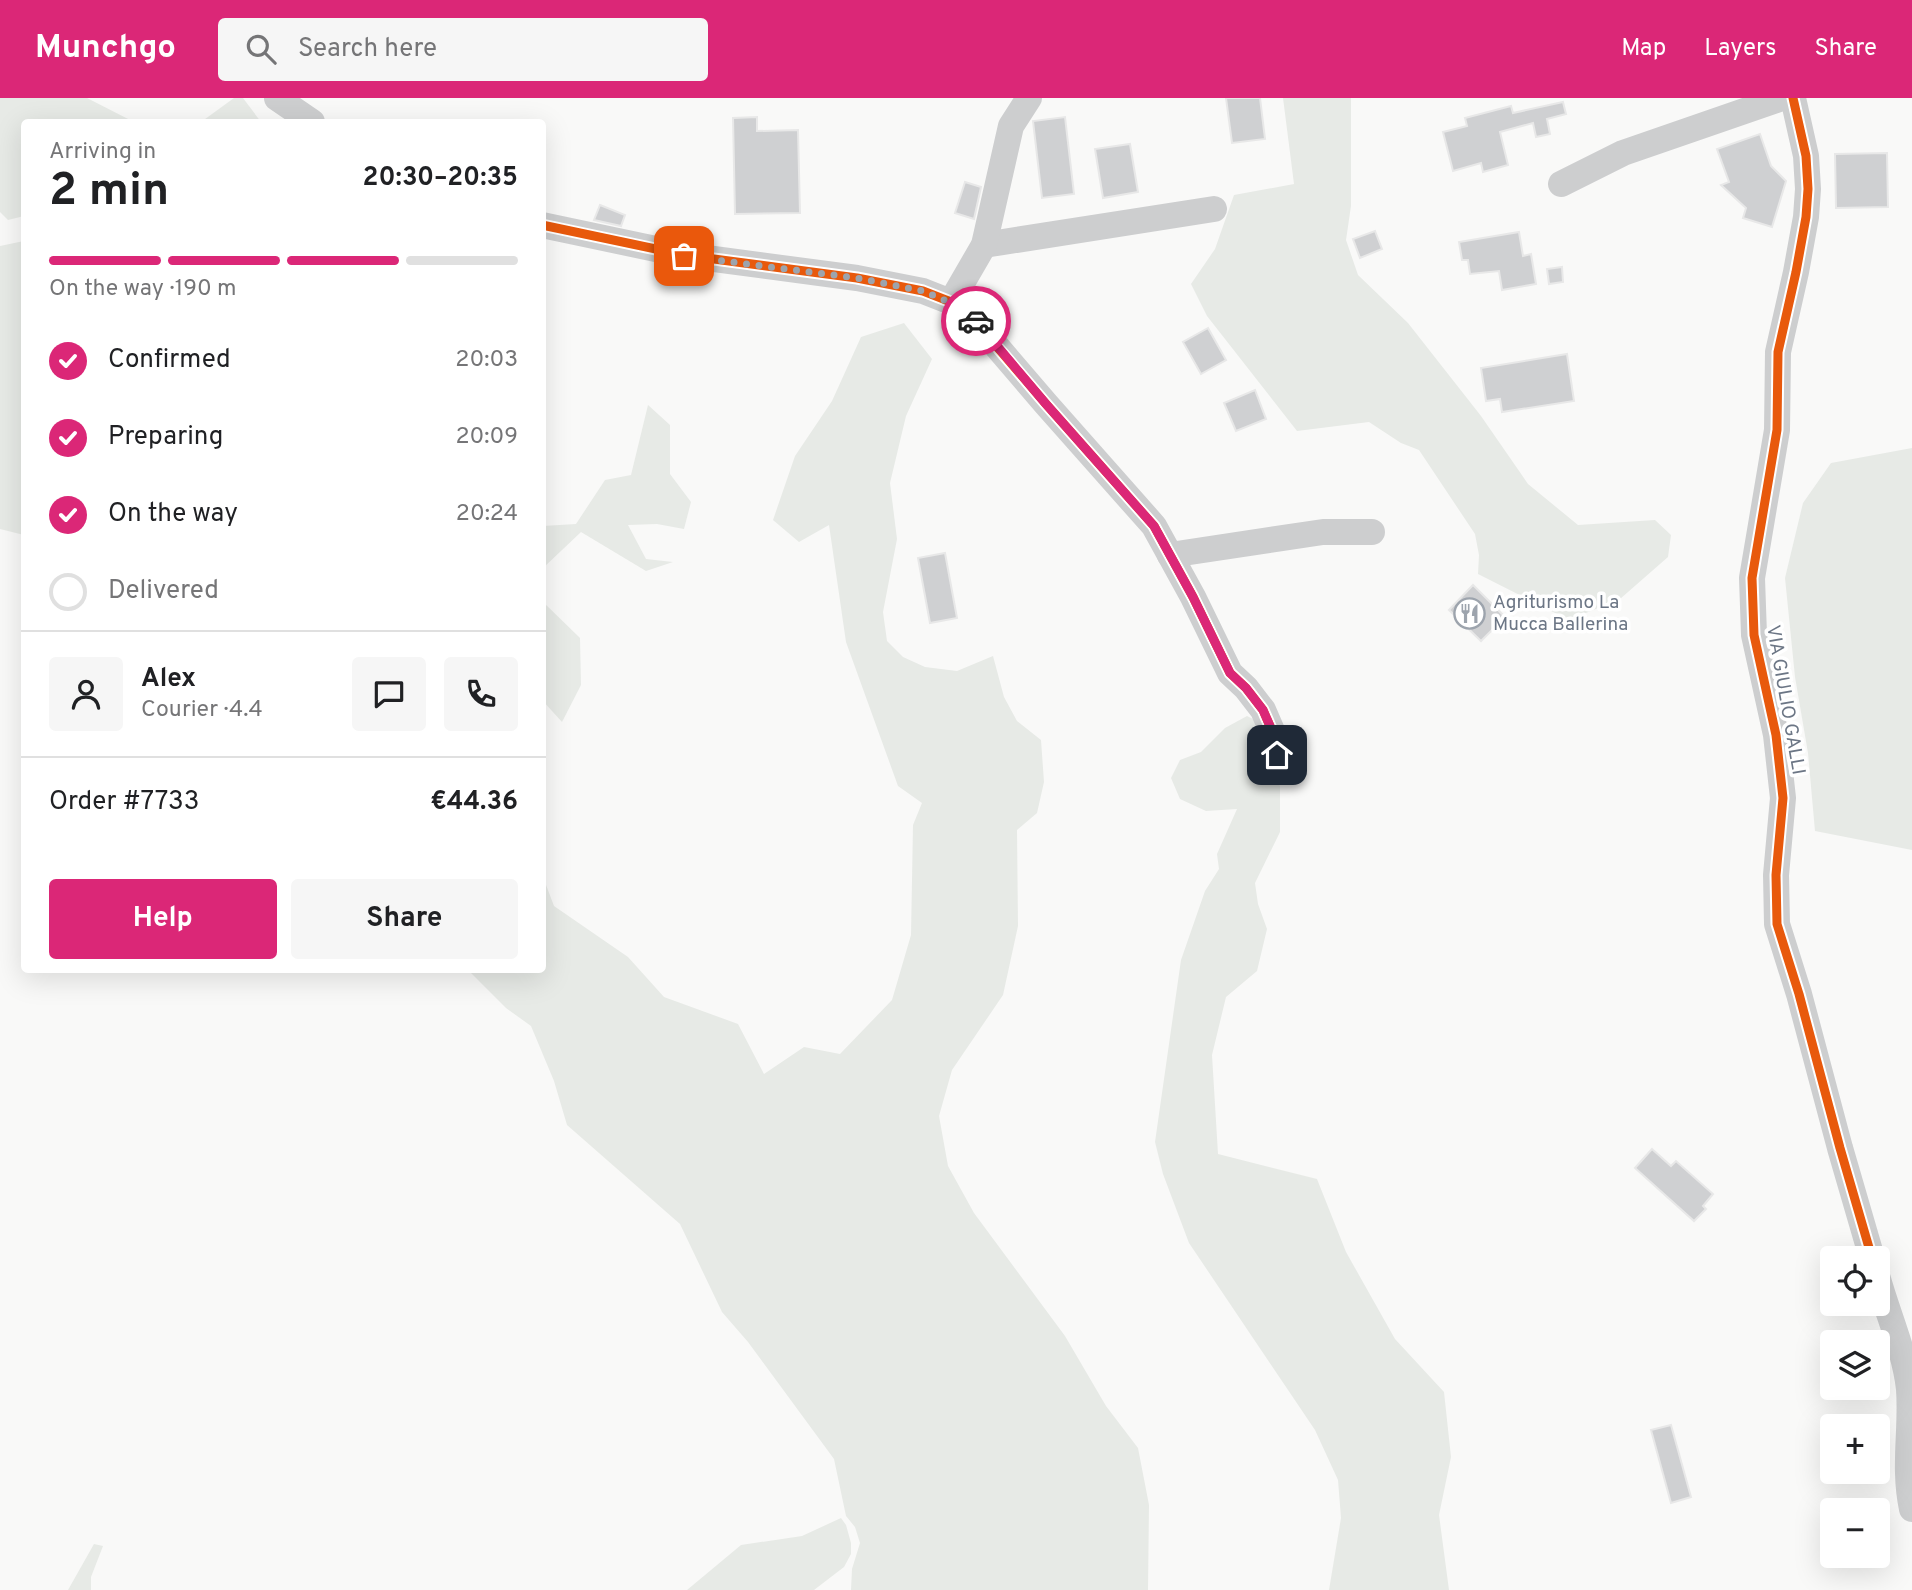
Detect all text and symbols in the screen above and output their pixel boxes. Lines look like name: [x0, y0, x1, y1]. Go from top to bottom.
search box: [218, 18, 708, 81]
text: Munchgo: [35, 28, 176, 70]
icon: search: [242, 30, 280, 68]
text: Search here: [298, 33, 437, 66]
text: Map: [1621, 34, 1666, 64]
text: Layers: [1704, 34, 1776, 64]
text: Share: [1814, 34, 1877, 64]
text: Arriving in: [49, 138, 156, 167]
text: 20:30–20:35: [363, 162, 518, 195]
text: 2 min: [49, 163, 169, 222]
pin: [654, 226, 714, 286]
icon: bag: [665, 237, 703, 275]
text: On the way · 190 m: [49, 275, 237, 304]
courier: [941, 286, 1011, 356]
icon: car: [957, 302, 995, 340]
icon: check: [49, 342, 87, 380]
text: Confirmed: [108, 344, 231, 377]
text: 20:03: [455, 346, 518, 375]
icon: check: [49, 419, 87, 457]
text: Preparing: [108, 421, 223, 454]
text: 20:09: [455, 423, 518, 452]
icon: check: [49, 496, 87, 534]
text: On the way: [108, 498, 238, 531]
text: 20:24: [456, 500, 518, 529]
text: Delivered: [108, 575, 219, 608]
place label: Agriturismo La Mucca Ballerina: [1493, 591, 1628, 637]
restaurant icon: Agriturismo La Mucca Ballerina: [1453, 597, 1487, 631]
street label: VIA GIULIO GALLI: [1760, 623, 1810, 777]
button: person: [49, 657, 123, 731]
button: chat: [352, 657, 426, 731]
button: phone: [444, 657, 518, 731]
text: Alex: [141, 663, 196, 696]
text: Courier · 4.4: [141, 696, 263, 725]
pin: [1247, 725, 1307, 785]
icon: home: [1258, 736, 1296, 774]
text: Order #7733: [49, 786, 199, 819]
text: €44.36: [430, 786, 518, 819]
button: Help: [49, 879, 277, 959]
button: Share: [291, 879, 518, 959]
map controls: [1820, 1246, 1890, 1568]
button: locate: [1820, 1246, 1890, 1316]
button: layers: [1820, 1330, 1890, 1400]
button: +: [1820, 1414, 1890, 1484]
button: −: [1820, 1498, 1890, 1568]

